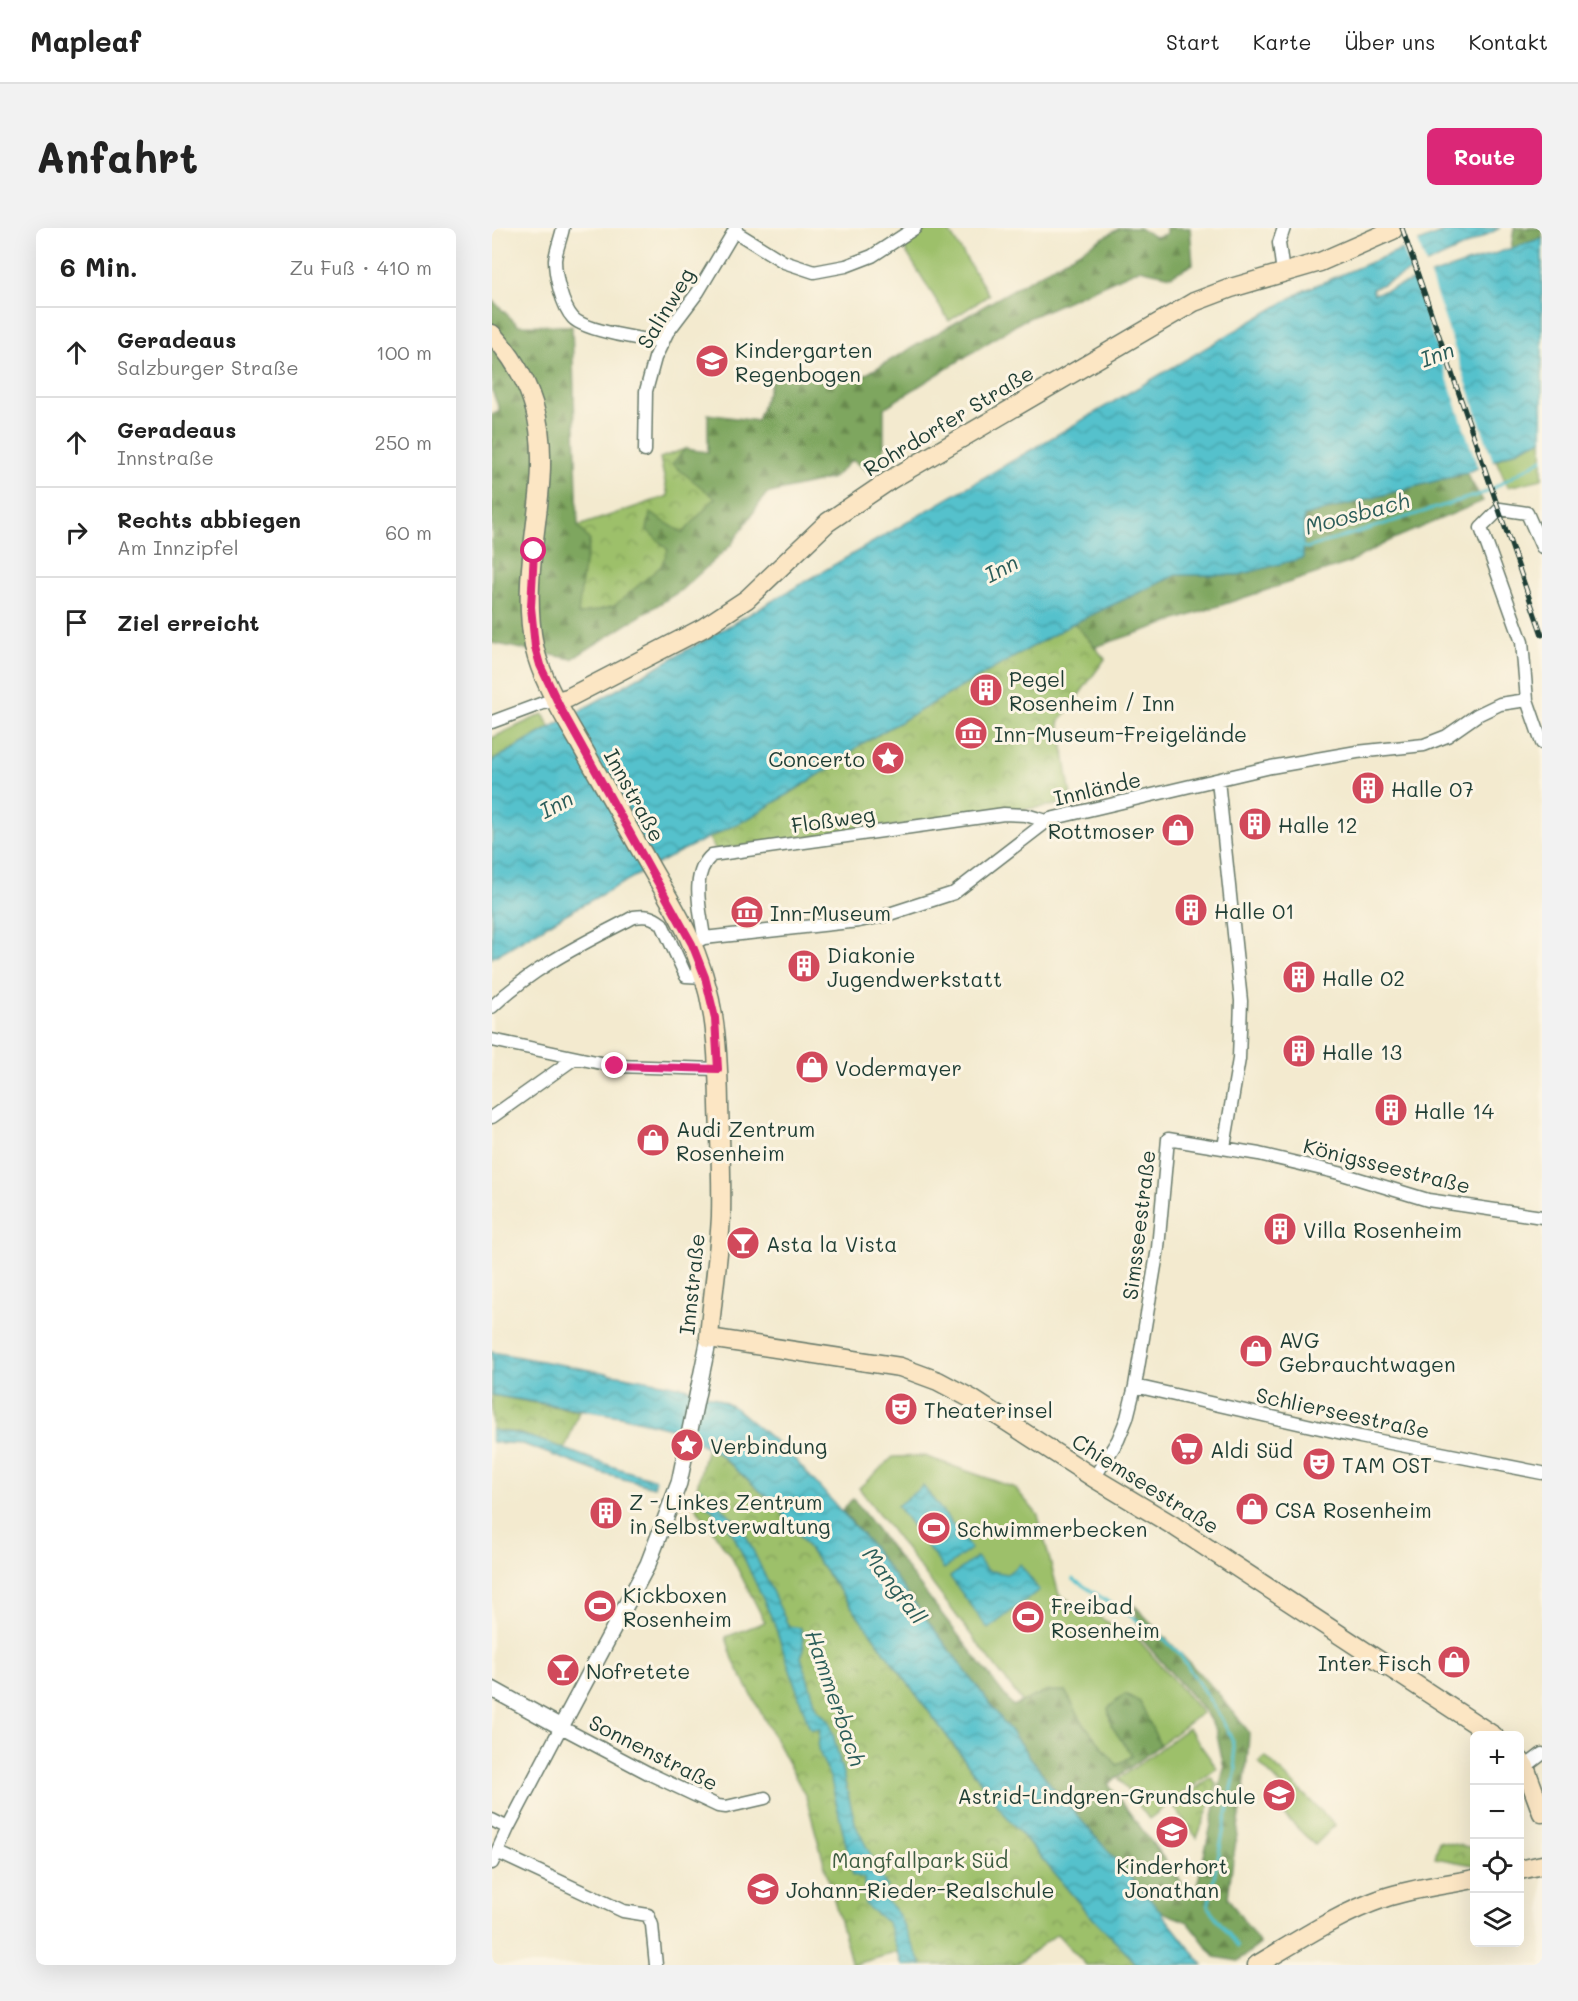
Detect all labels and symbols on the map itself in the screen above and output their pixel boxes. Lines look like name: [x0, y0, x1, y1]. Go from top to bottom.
street label: Salinweg: [630, 263, 700, 353]
water label: Inn: [1416, 335, 1458, 373]
place label: Kindergarten Regenbogen: [735, 336, 872, 387]
school or university icon: Kindergarten Regenbogen: [694, 343, 730, 379]
street label: Rohrdorfer Straße: [858, 358, 1038, 482]
water label: Moosbach: [1301, 485, 1413, 541]
route start: [520, 537, 546, 563]
water label: Inn: [979, 547, 1023, 589]
place label: Pegel Rosenheim / Inn: [1009, 665, 1175, 716]
building icon: Pegel Rosenheim / Inn: [968, 672, 1004, 708]
museum icon: Inn-Museum-Freigelände: [953, 715, 989, 751]
place label: Inn-Museum-Freigelände: [994, 720, 1247, 747]
place icon: Concerto: [870, 740, 906, 776]
street label: Innstraße: [599, 744, 671, 846]
place label: Concerto: [768, 745, 865, 772]
street label: Innlände: [1051, 765, 1143, 811]
building icon: Halle 07: [1350, 770, 1386, 806]
place label: Halle 07: [1391, 775, 1474, 802]
water label: Inn: [534, 783, 578, 825]
street label: Floßweg: [789, 800, 877, 838]
building icon: Halle 12: [1237, 806, 1273, 842]
place label: Halle 12: [1278, 811, 1357, 838]
shop icon: Rottmoser: [1160, 812, 1196, 848]
place label: Rottmoser: [1048, 817, 1155, 844]
building icon: Halle 01: [1173, 892, 1209, 928]
museum icon: Inn-Museum: [729, 894, 765, 930]
place label: Halle 01: [1214, 897, 1295, 924]
place label: Inn-Museum: [770, 899, 891, 926]
place label: Diakonie Jugendwerkstatt: [827, 941, 1002, 992]
building icon: Diakonie Jugendwerkstatt: [786, 948, 822, 984]
building icon: Halle 02: [1281, 959, 1317, 995]
place label: Halle 02: [1322, 964, 1405, 991]
building icon: Halle 13: [1281, 1033, 1317, 1069]
place label: Halle 13: [1322, 1038, 1402, 1065]
shop icon: Vodermayer: [794, 1049, 830, 1085]
route end: [601, 1052, 627, 1078]
place label: Vodermayer: [835, 1054, 962, 1081]
building icon: Halle 14: [1373, 1092, 1409, 1128]
place label: Halle 14: [1414, 1097, 1495, 1124]
place label: Audi Zentrum Rosenheim: [676, 1115, 815, 1166]
shop icon: Audi Zentrum Rosenheim: [635, 1122, 671, 1158]
street label: Königsseestraße: [1301, 1131, 1473, 1199]
street label: Simsseestraße: [1115, 1149, 1161, 1301]
building icon: Villa Rosenheim: [1262, 1211, 1298, 1247]
place label: Villa Rosenheim: [1303, 1216, 1462, 1243]
bar icon: Asta la Vista: [725, 1225, 761, 1261]
place label: Asta la Vista: [766, 1230, 897, 1257]
street label: Innstraße: [672, 1232, 710, 1336]
place label: AVG Gebrauchtwagen: [1279, 1326, 1456, 1377]
shop icon: AVG Gebrauchtwagen: [1238, 1333, 1274, 1369]
street label: Schlierseestraße: [1254, 1380, 1432, 1444]
theatre icon: Theaterinsel: [883, 1391, 919, 1427]
place label: Theaterinsel: [924, 1396, 1053, 1423]
place icon: Verbindung: [669, 1427, 705, 1463]
street label: Chiemseestraße: [1067, 1427, 1225, 1539]
supermarket icon: Aldi Süd: [1169, 1431, 1205, 1467]
place label: Verbindung: [710, 1432, 827, 1459]
place label: Aldi Süd: [1210, 1436, 1293, 1463]
theatre icon: TAM OST: [1301, 1446, 1337, 1482]
place label: TAM OST: [1342, 1451, 1432, 1478]
place label: Z - Linkes Zentrum in Selbstverwaltung: [629, 1488, 831, 1539]
shop icon: CSA Rosenheim: [1234, 1491, 1270, 1527]
building icon: Z - Linkes Zentrum in Selbstverwaltung: [588, 1495, 624, 1531]
place label: CSA Rosenheim: [1275, 1496, 1432, 1523]
sports icon: Schwimmerbecken: [916, 1510, 952, 1546]
place label: Schwimmerbecken: [957, 1515, 1147, 1542]
water label: Mangfall: [856, 1541, 934, 1630]
place label: Kickboxen Rosenheim: [623, 1581, 732, 1632]
sports icon: Kickboxen Rosenheim: [582, 1588, 618, 1624]
place label: Freibad Rosenheim: [1051, 1592, 1160, 1643]
sports icon: Freibad Rosenheim: [1010, 1599, 1046, 1635]
water label: Hammerbach: [799, 1626, 873, 1770]
shop icon: Inter Fisch: [1436, 1644, 1472, 1680]
place label: Inter Fisch: [1318, 1649, 1431, 1676]
bar icon: Nofretete: [545, 1652, 581, 1688]
place label: Nofretete: [586, 1657, 690, 1684]
street label: Sonnenstraße: [585, 1708, 723, 1796]
school or university icon: Astrid-Lindgren-Grundschule: [1261, 1777, 1297, 1813]
place label: Astrid-Lindgren-Grundschule: [958, 1782, 1256, 1809]
school or university icon: Kinderhort Jonathan: [1154, 1814, 1190, 1850]
park label: Mangfallpark Süd: [832, 1846, 1008, 1873]
place label: Kinderhort Jonathan: [1116, 1852, 1228, 1903]
school or university icon: Johann-Rieder-Realschule: [745, 1871, 781, 1907]
place label: Johann-Rieder-Realschule: [786, 1876, 1055, 1903]

